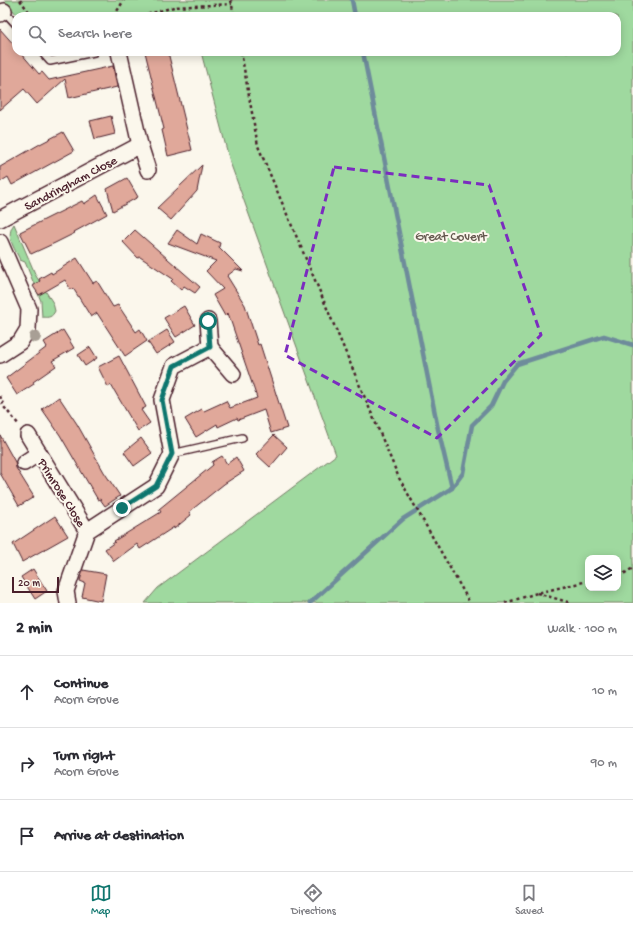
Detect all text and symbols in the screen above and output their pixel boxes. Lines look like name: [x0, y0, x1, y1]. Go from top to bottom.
search box: [12, 12, 621, 56]
icon: search: [26, 23, 48, 45]
text: Search here: [58, 25, 132, 43]
street label: Sandringham Close: [22, 153, 120, 215]
park label: Great Covert: [415, 230, 488, 245]
route start: [199, 312, 217, 330]
street label: Primrose Close: [33, 455, 88, 531]
route end: [113, 499, 131, 517]
map controls: [585, 555, 621, 591]
button: layers: [585, 555, 621, 591]
scale bar: [12, 575, 59, 594]
text: 20 m: [18, 578, 40, 590]
text: 2 min: [16, 619, 52, 639]
text: Walk · 100 m: [548, 622, 617, 637]
text: Continue: [54, 675, 108, 693]
icon: ahead: [16, 681, 38, 703]
text: 10 m: [592, 684, 617, 699]
text: Acorn Grove: [54, 693, 119, 708]
text: Turn right: [54, 747, 114, 765]
icon: right: [16, 753, 38, 775]
text: 90 m: [591, 756, 617, 771]
text: Acorn Grove: [54, 765, 119, 780]
icon: arrive: [16, 825, 38, 847]
text: Arrive at destination: [54, 827, 184, 845]
tab: Map: [90, 882, 112, 918]
tab: Directions: [291, 882, 336, 918]
tab: Saved: [515, 882, 543, 918]

